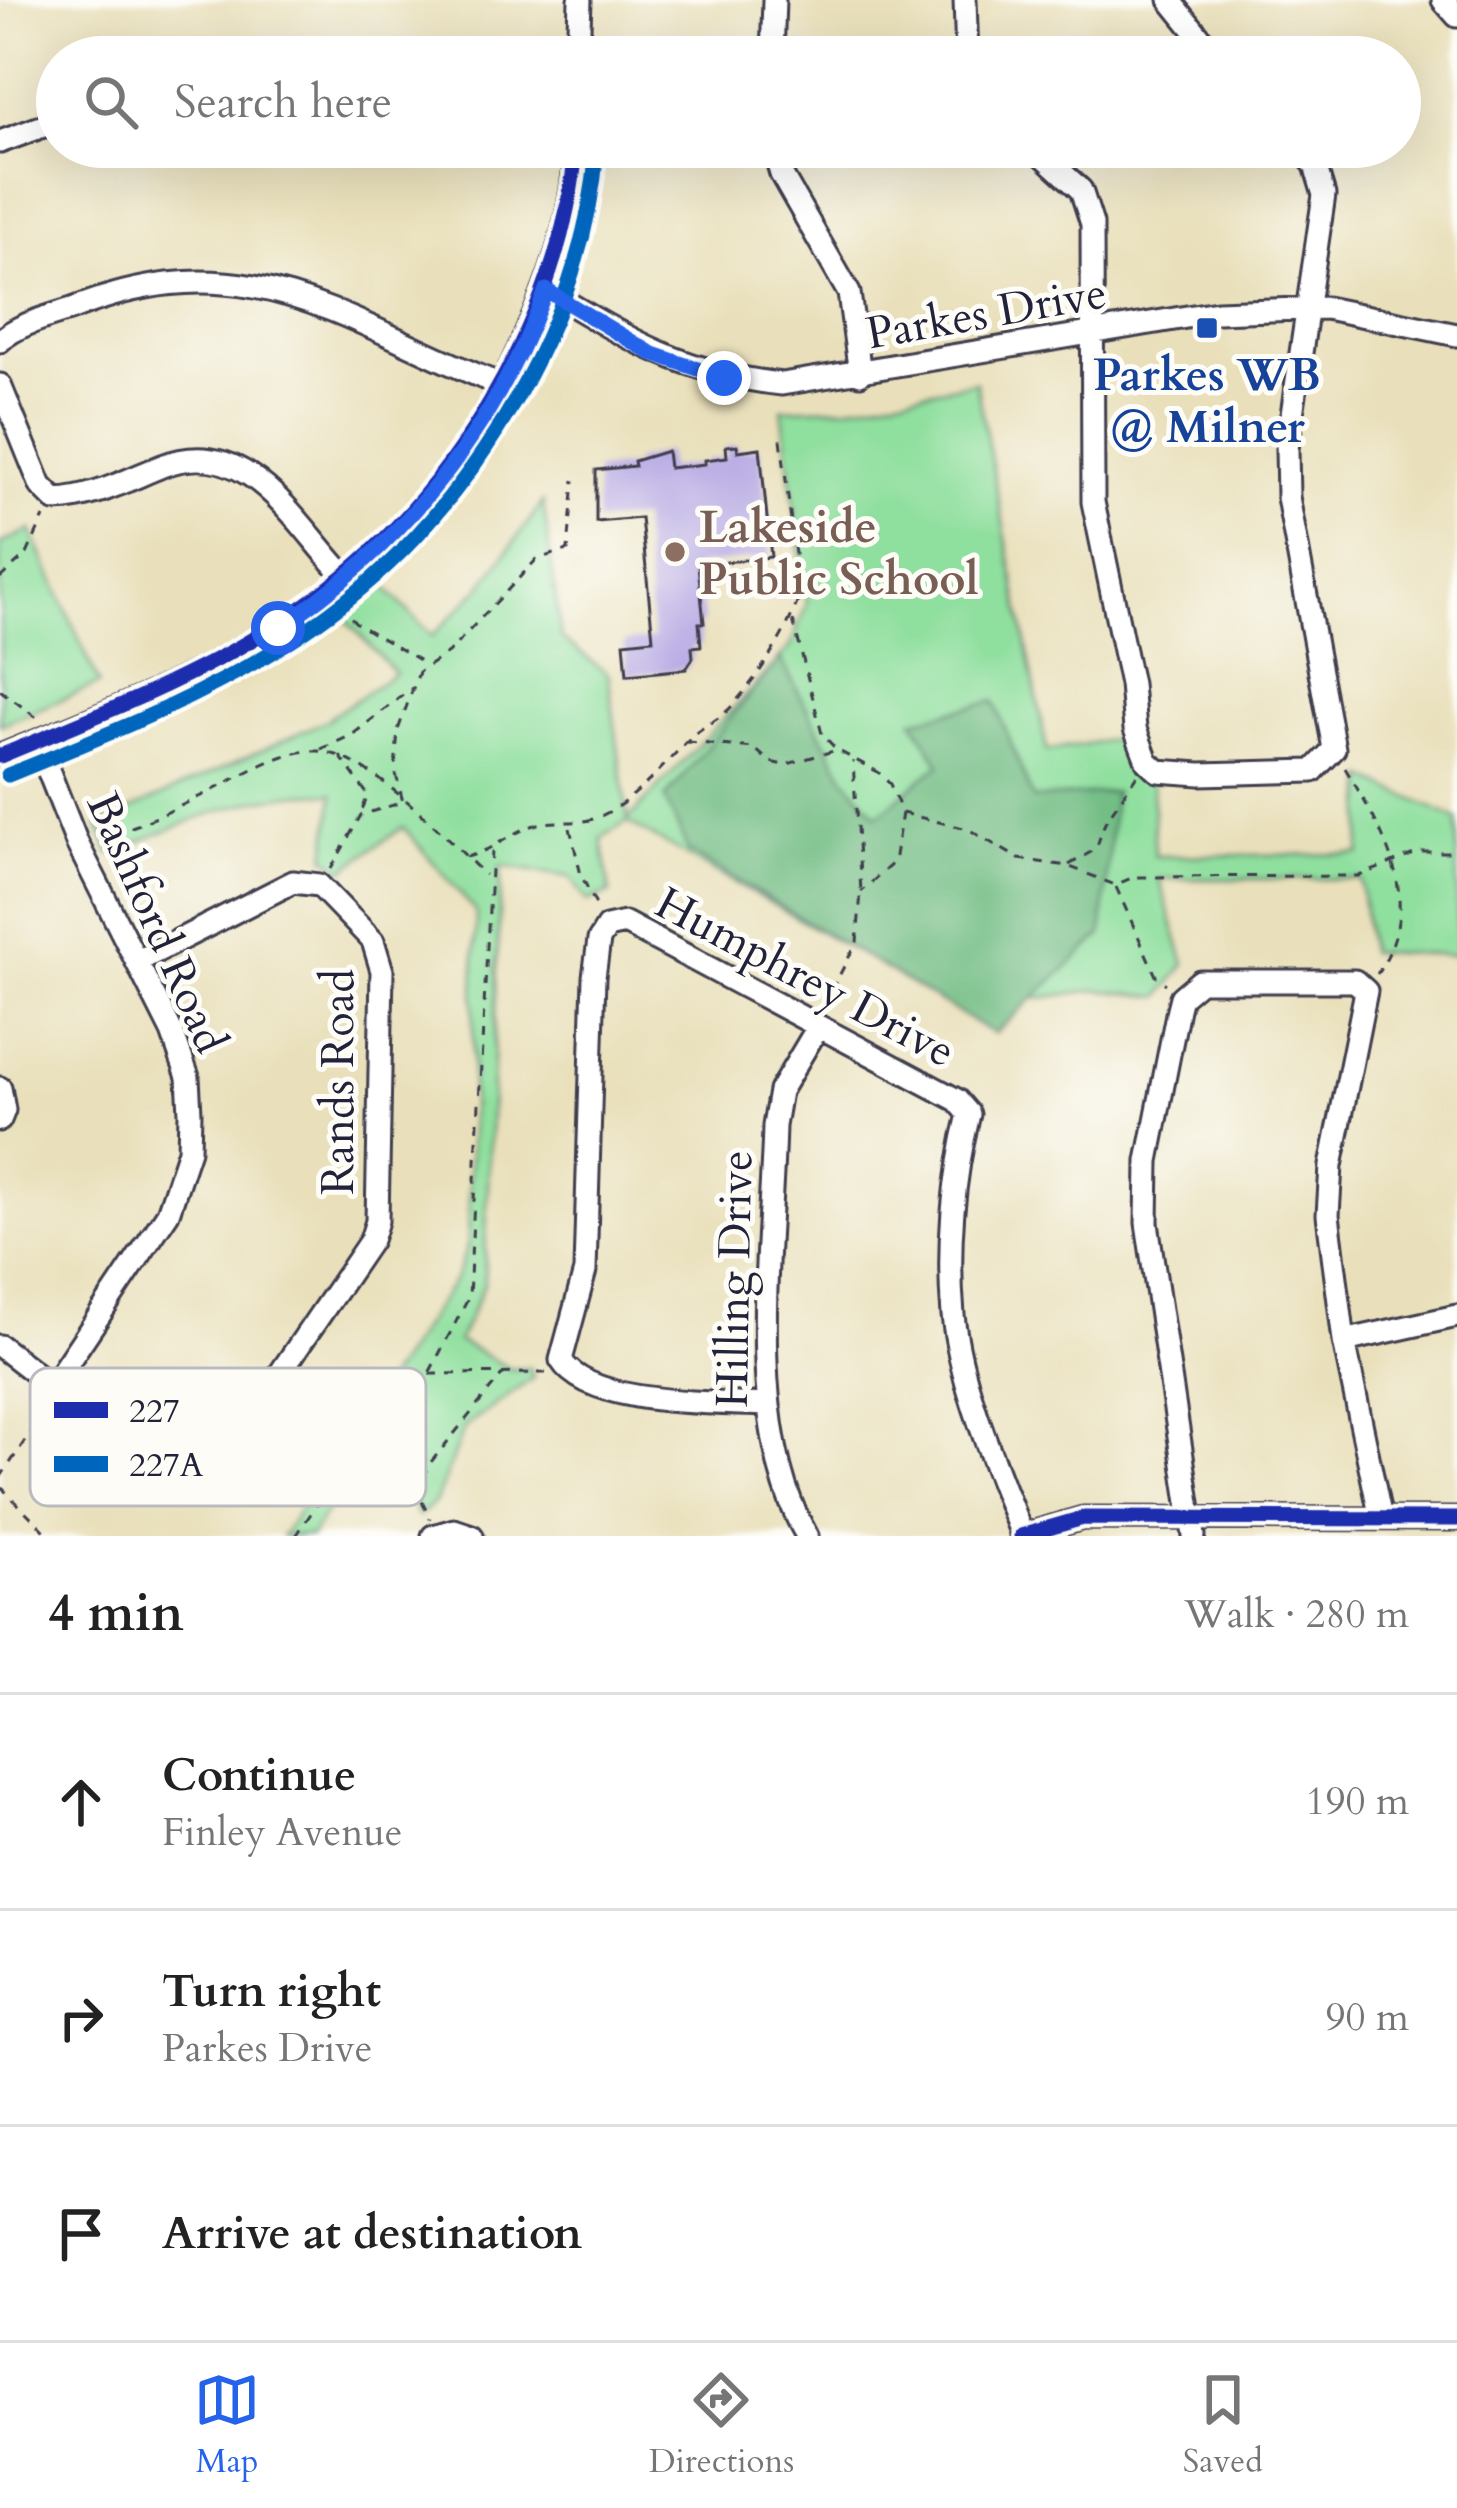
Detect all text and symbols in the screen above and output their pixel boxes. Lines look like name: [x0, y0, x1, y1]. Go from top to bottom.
search box: [36, 36, 1421, 168]
icon: search: [78, 69, 144, 135]
text: Search here: [174, 72, 392, 133]
street label: Parkes Drive: [861, 262, 1111, 365]
marker: Parkes WB @ Milner: [1194, 315, 1220, 341]
place label: Parkes WB @ Milner: [1093, 345, 1321, 458]
route end: [697, 351, 751, 405]
place label: Lakeside Public School: [699, 497, 979, 610]
marker: Lakeside Public School: [662, 539, 688, 565]
route start: [251, 601, 305, 655]
street label: Bashford Road: [72, 783, 241, 1063]
street label: Humphrey Drive: [645, 873, 966, 1082]
street label: Rands Road: [308, 969, 369, 1195]
street label: Hilling Drive: [702, 1150, 767, 1408]
legend: [30, 1368, 426, 1506]
text: 227: [129, 1389, 180, 1434]
text: 227A: [129, 1443, 204, 1488]
text: 4 min: [48, 1579, 184, 1649]
text: Walk · 280 m: [1184, 1588, 1409, 1641]
text: Continue: [162, 1745, 356, 1806]
icon: ahead: [48, 1769, 114, 1835]
text: 190 m: [1306, 1775, 1409, 1828]
text: Finley Avenue: [162, 1806, 403, 1859]
text: Turn right: [162, 1961, 381, 2022]
icon: right: [48, 1985, 114, 2051]
text: 90 m: [1326, 1991, 1409, 2044]
text: Parkes Drive: [162, 2022, 373, 2075]
icon: arrive: [48, 2201, 114, 2267]
text: Arrive at destination: [162, 2203, 582, 2264]
tab: Map: [194, 2367, 260, 2484]
tab: Directions: [649, 2367, 794, 2484]
tab: Saved: [1183, 2367, 1263, 2484]

